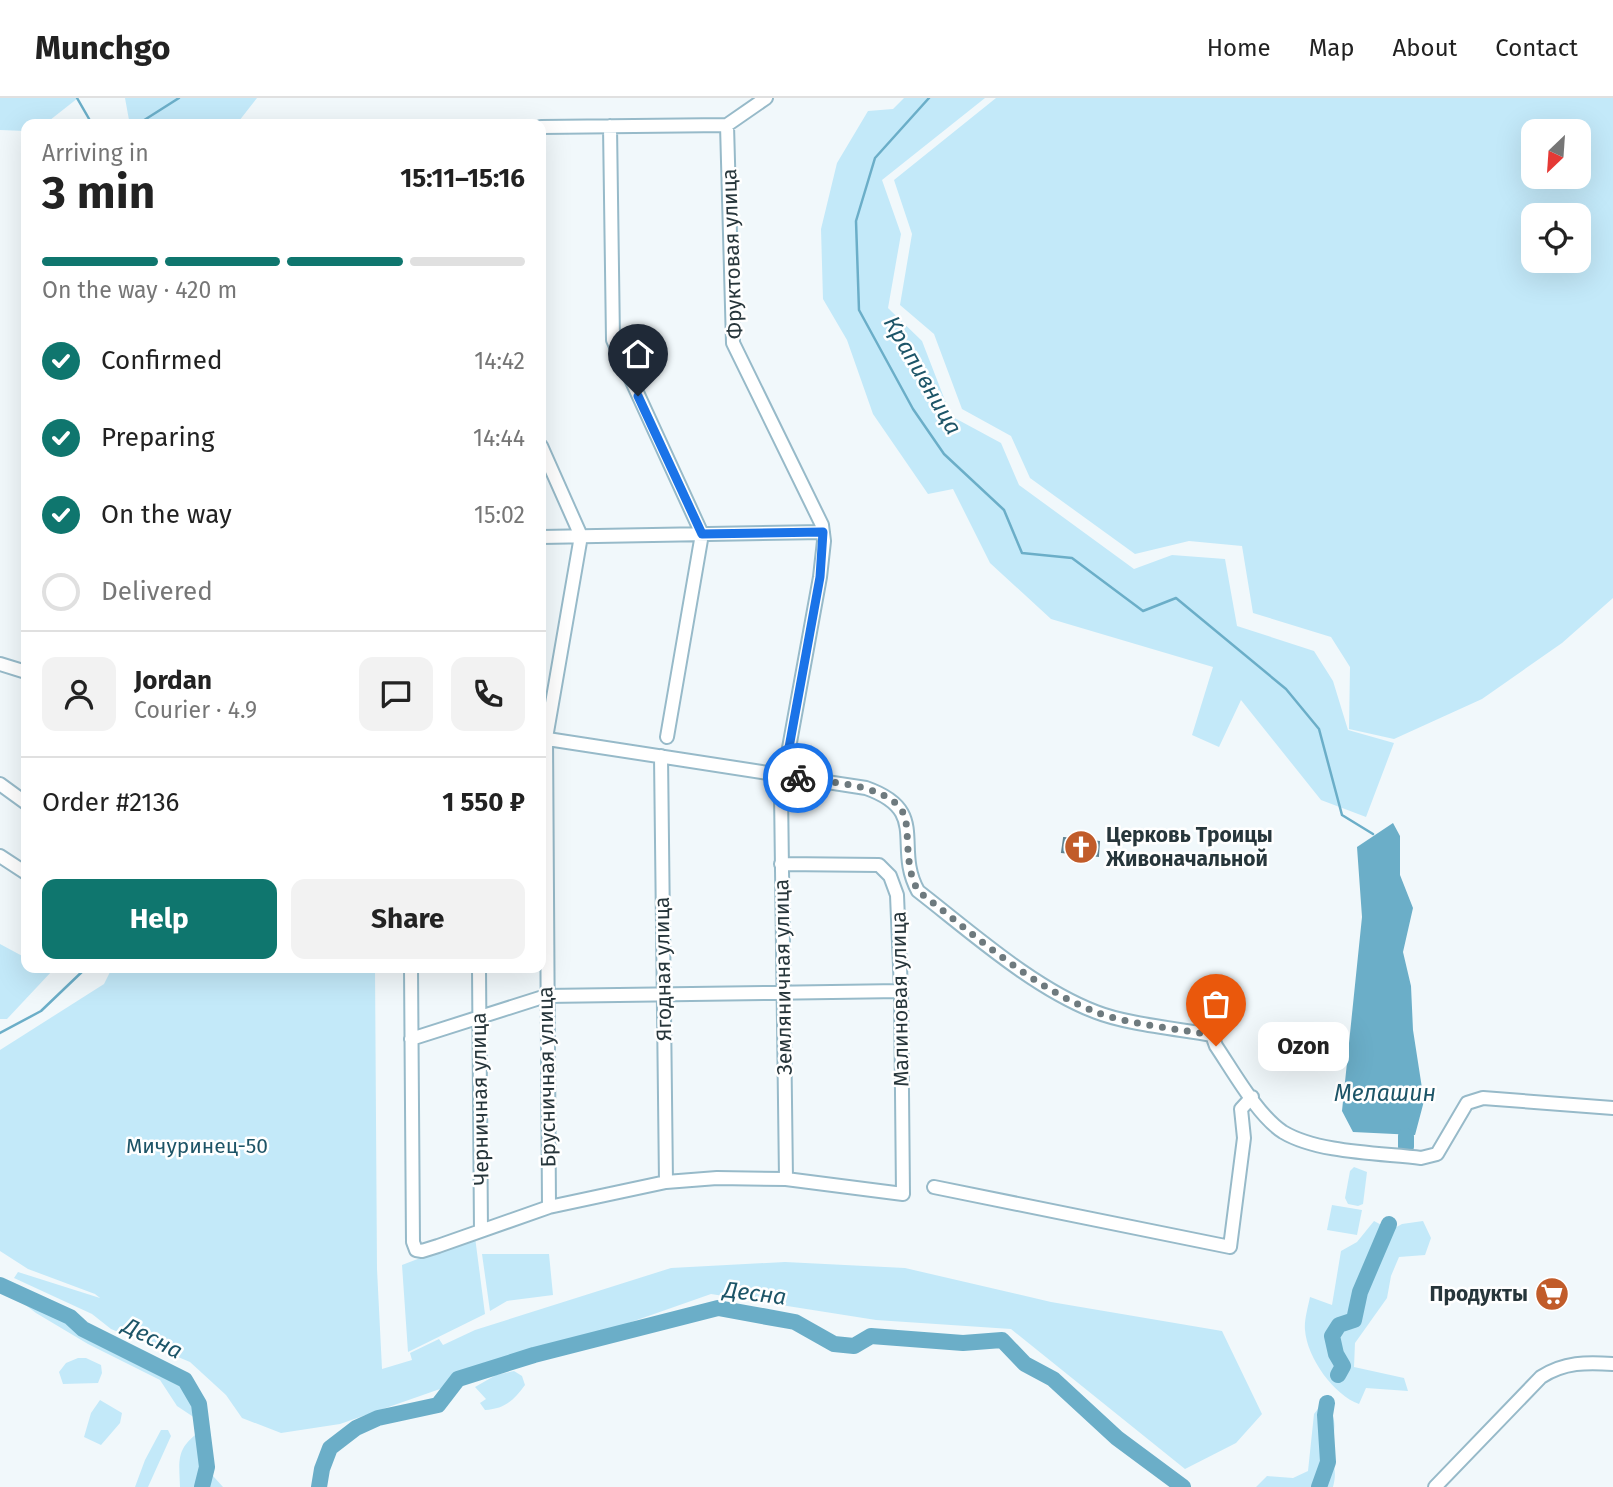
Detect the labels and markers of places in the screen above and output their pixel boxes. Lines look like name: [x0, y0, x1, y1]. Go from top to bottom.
pin: [608, 324, 668, 396]
place label: Церковь Троицы Живоначальной: [1105, 822, 1273, 872]
church icon: Церковь Троицы Живоначальной: [1062, 828, 1100, 866]
pin: [1186, 974, 1246, 1046]
callout: Ozon: [1258, 1021, 1349, 1070]
supermarket icon: Продукты: [1533, 1275, 1571, 1313]
place label: Продукты: [1430, 1281, 1528, 1307]

